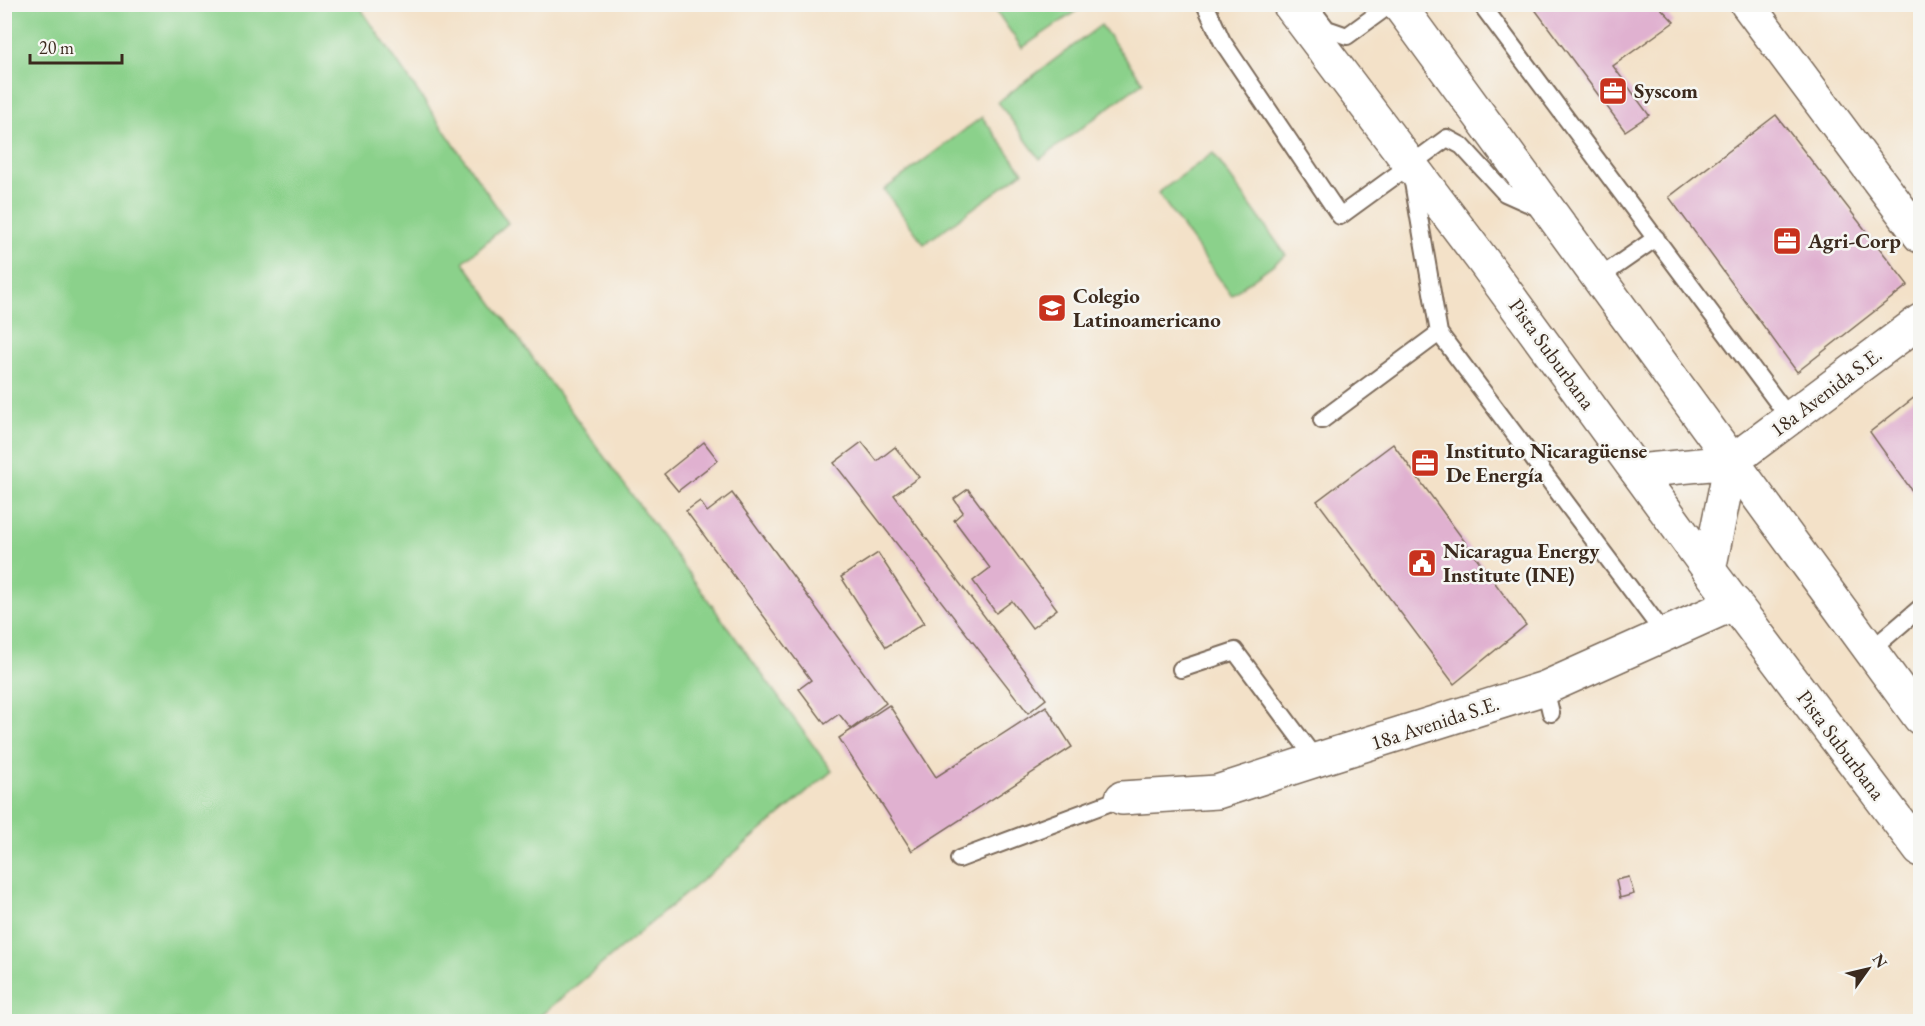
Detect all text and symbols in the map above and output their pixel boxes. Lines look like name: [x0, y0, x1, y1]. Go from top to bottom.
scale bar: [30, 27, 122, 65]
text: 20 m: [39, 36, 74, 59]
office icon: Syscom: [1597, 75, 1629, 107]
place label: Syscom: [1634, 77, 1698, 104]
office icon: Agri-Corp: [1771, 225, 1803, 257]
place label: Agri-Corp: [1807, 227, 1901, 254]
place label: Colegio Latinoamericano: [1073, 282, 1221, 333]
school or university icon: Colegio Latinoamericano: [1036, 292, 1068, 324]
street label: Pista Suburbana: [1503, 293, 1602, 415]
street label: 18a Avenida S.E.: [1764, 341, 1887, 443]
place label: Instituto Nicaragüense De Energía: [1446, 437, 1647, 488]
office icon: Instituto Nicaragüense De Energía: [1409, 447, 1441, 479]
place label: Nicaragua Energy Institute (INE): [1443, 537, 1600, 588]
public building icon: Nicaragua Energy Institute (INE): [1406, 547, 1438, 579]
street label: Pista Suburbana: [1791, 684, 1892, 805]
street label: 18a Avenida S.E.: [1367, 689, 1502, 756]
north arrow: [1838, 939, 1898, 999]
text: N: [1868, 950, 1892, 972]

